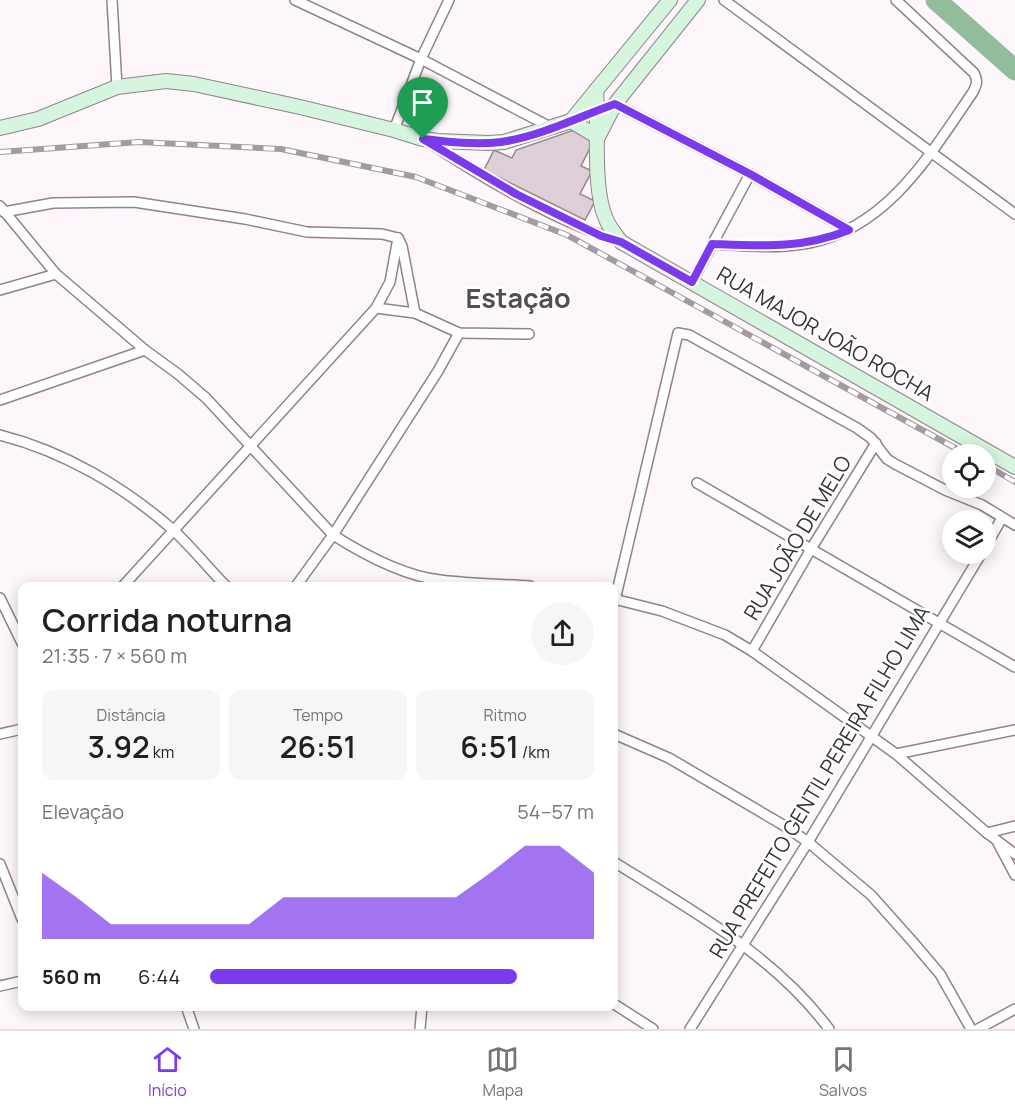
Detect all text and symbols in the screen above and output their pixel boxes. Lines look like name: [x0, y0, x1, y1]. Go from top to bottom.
pin: [397, 77, 448, 139]
icon: arrive: [406, 86, 439, 119]
street label: RUA MAJOR JOÃO ROCHA: [712, 259, 939, 407]
district label: Estação: [465, 279, 571, 316]
map controls: [942, 444, 996, 564]
button: locate: [942, 444, 996, 498]
street label: RUA JOÃO DE MELO: [737, 450, 857, 625]
button: layers: [942, 510, 996, 564]
text: Corrida noturna: [42, 597, 292, 642]
street label: RUA PREFEITO GENTIL PEREIRA FILHO LIMA: [702, 600, 936, 963]
button: share: [531, 602, 594, 665]
text: 21:35 · 7 × 560 m: [42, 642, 187, 669]
text: Distância: [97, 704, 165, 726]
text: Tempo: [293, 704, 343, 726]
text: Ritmo: [483, 704, 527, 726]
text: 3.92: [88, 726, 150, 767]
text: 26:51: [280, 726, 356, 767]
text: 6:51: [460, 726, 519, 767]
text: km: [150, 741, 174, 763]
text: /km: [519, 741, 550, 763]
text: Elevação: [42, 798, 124, 825]
text: 54–57 m: [517, 798, 594, 825]
text: 560 m: [42, 963, 101, 990]
text: 6:44: [138, 963, 180, 990]
tab: Início: [148, 1043, 187, 1101]
tab: Mapa: [482, 1043, 523, 1101]
tab: Salvos: [819, 1043, 867, 1101]

